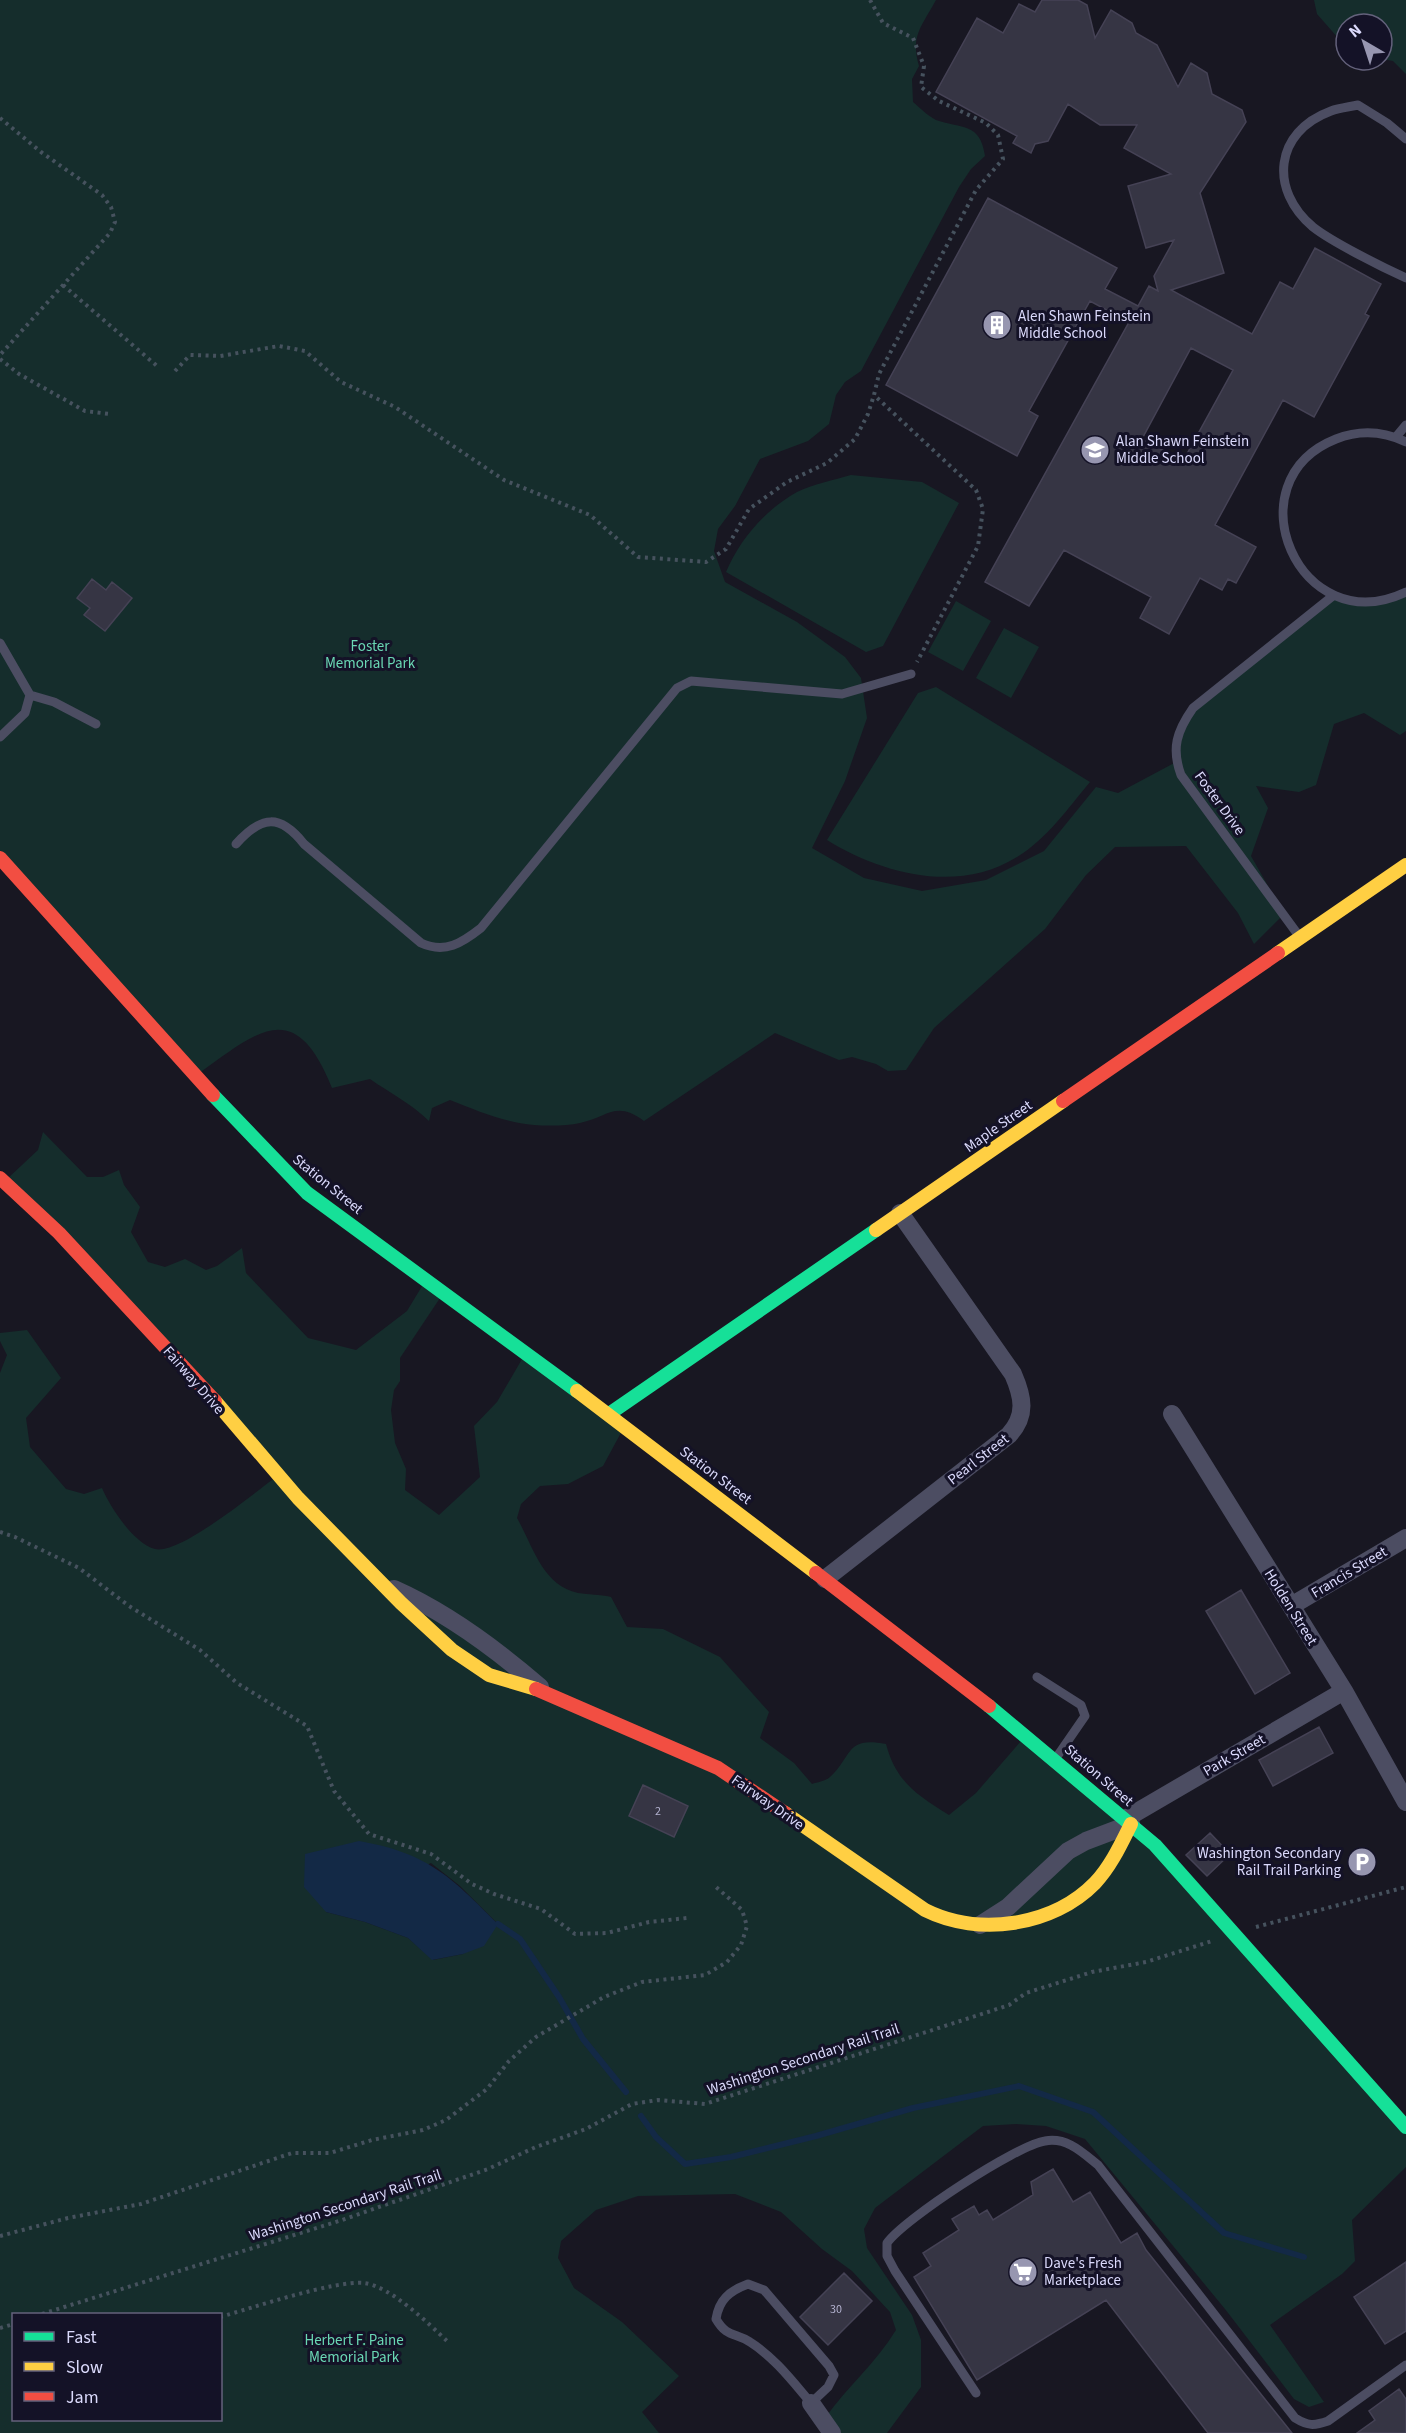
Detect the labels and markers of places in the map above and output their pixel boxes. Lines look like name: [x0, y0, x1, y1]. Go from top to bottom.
place label: Alen Shawn Feinstein Middle School: [1018, 306, 1151, 344]
building icon: Alen Shawn Feinstein Middle School: [981, 309, 1013, 341]
place label: Alan Shawn Feinstein Middle School: [1116, 431, 1249, 469]
school or university icon: Alan Shawn Feinstein Middle School: [1079, 434, 1111, 466]
place label: Washington Secondary Rail Trail Parking: [1197, 1843, 1341, 1881]
parking icon: Washington Secondary Rail Trail Parking: [1346, 1846, 1378, 1878]
place label: Dave's Fresh Marketplace: [1044, 2253, 1122, 2291]
supermarket icon: Dave's Fresh Marketplace: [1007, 2256, 1039, 2288]

